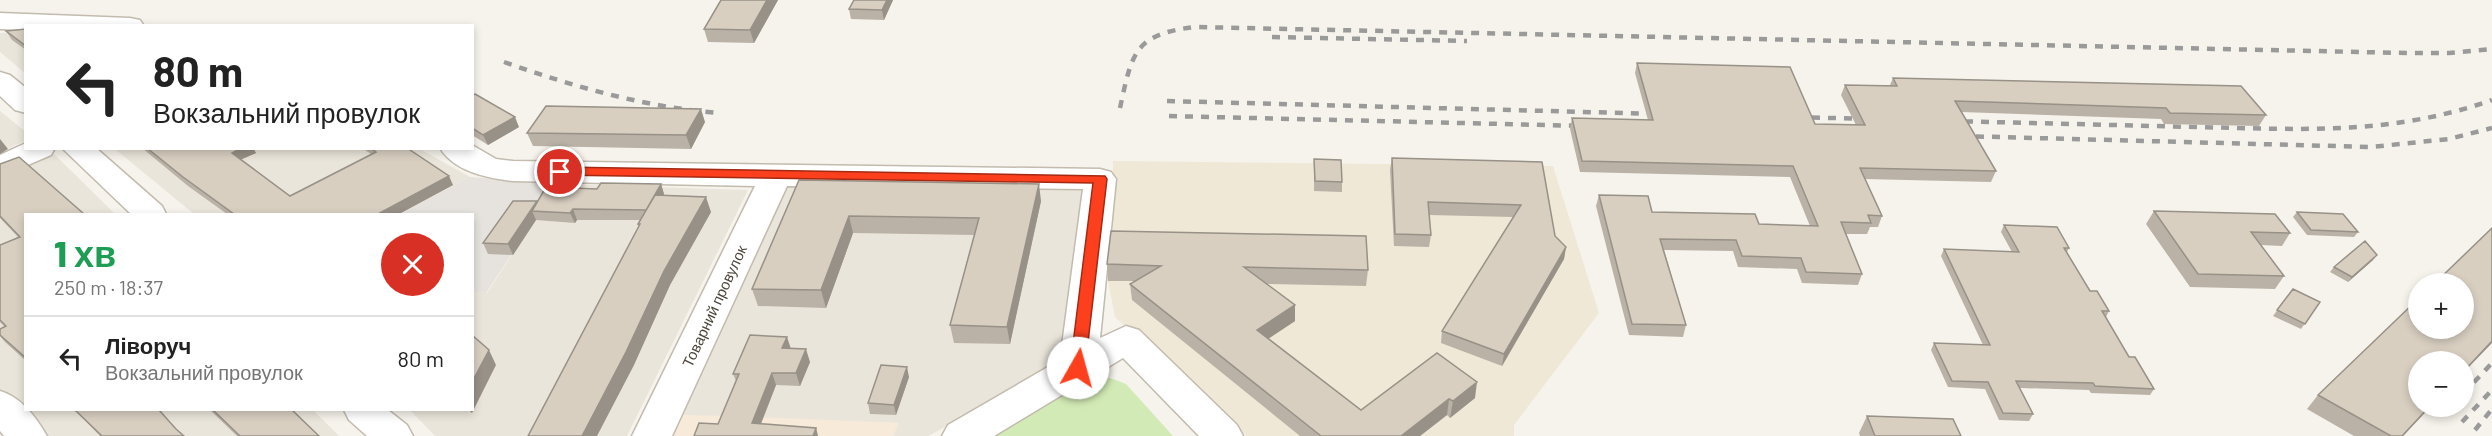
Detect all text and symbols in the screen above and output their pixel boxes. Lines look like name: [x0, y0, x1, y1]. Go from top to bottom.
text: 80 m: [153, 45, 243, 95]
icon: left: [54, 48, 132, 126]
text: Вокзальний провулок: [153, 96, 420, 128]
pin: [534, 146, 585, 197]
icon: arrive: [543, 155, 576, 188]
text: 1 хв: [54, 231, 116, 274]
button: close: [381, 233, 444, 296]
street label: Товарний провулок: [678, 242, 750, 370]
map controls: [2408, 273, 2474, 417]
button: +: [2408, 273, 2474, 339]
text: 250 m · 18:37: [54, 275, 163, 299]
text: Ліворуч: [105, 332, 191, 358]
position arrow: [1046, 336, 1110, 400]
icon: left: [54, 342, 87, 375]
text: 80 m: [398, 345, 444, 371]
button: −: [2408, 351, 2474, 417]
text: Вокзальний провулок: [105, 360, 303, 384]

